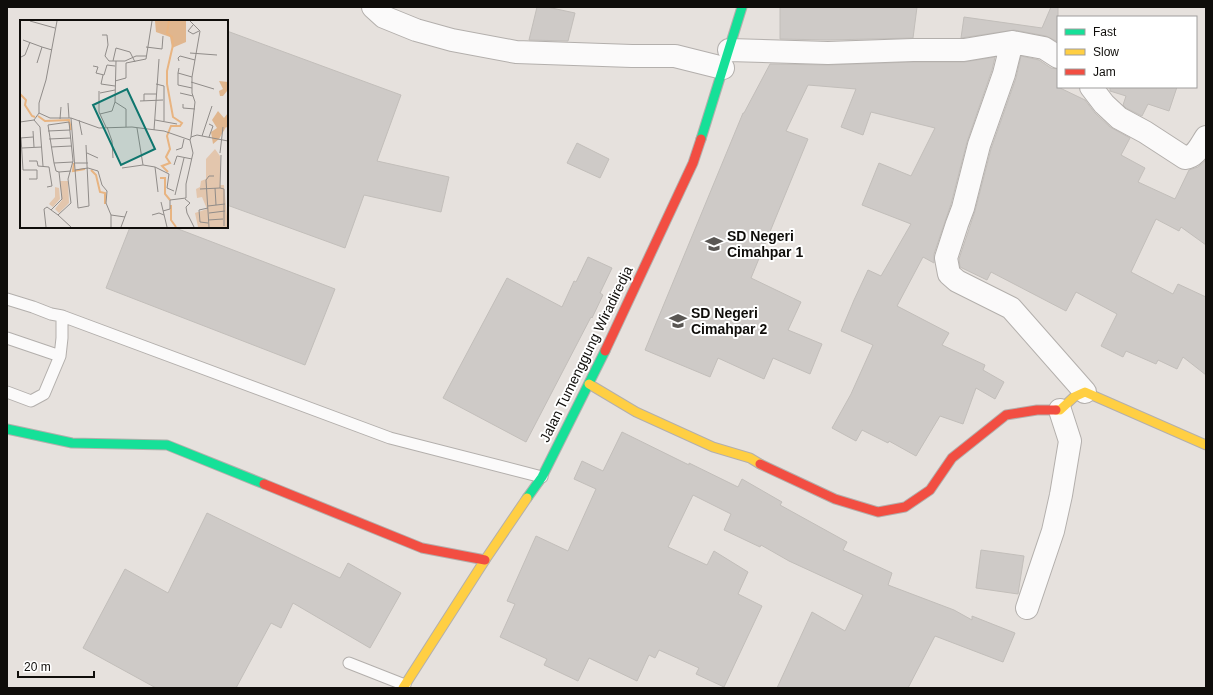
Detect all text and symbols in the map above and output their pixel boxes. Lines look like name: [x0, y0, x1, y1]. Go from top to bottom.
legend: [1057, 16, 1197, 88]
inset map: [20, 20, 228, 228]
text: Fast: [1093, 25, 1117, 39]
text: Slow: [1093, 45, 1119, 59]
text: Jam: [1093, 65, 1116, 79]
place label: SD Negeri Cimahpar 1: [727, 228, 803, 260]
school or university icon: SD Negeri Cimahpar 1: [704, 234, 724, 254]
street label: Jalan Tumenggung Wiradiredja: [536, 263, 636, 445]
place label: SD Negeri Cimahpar 2: [691, 305, 767, 337]
school or university icon: SD Negeri Cimahpar 2: [668, 311, 688, 331]
scale bar: [18, 653, 94, 679]
text: 20 m: [24, 660, 51, 674]

